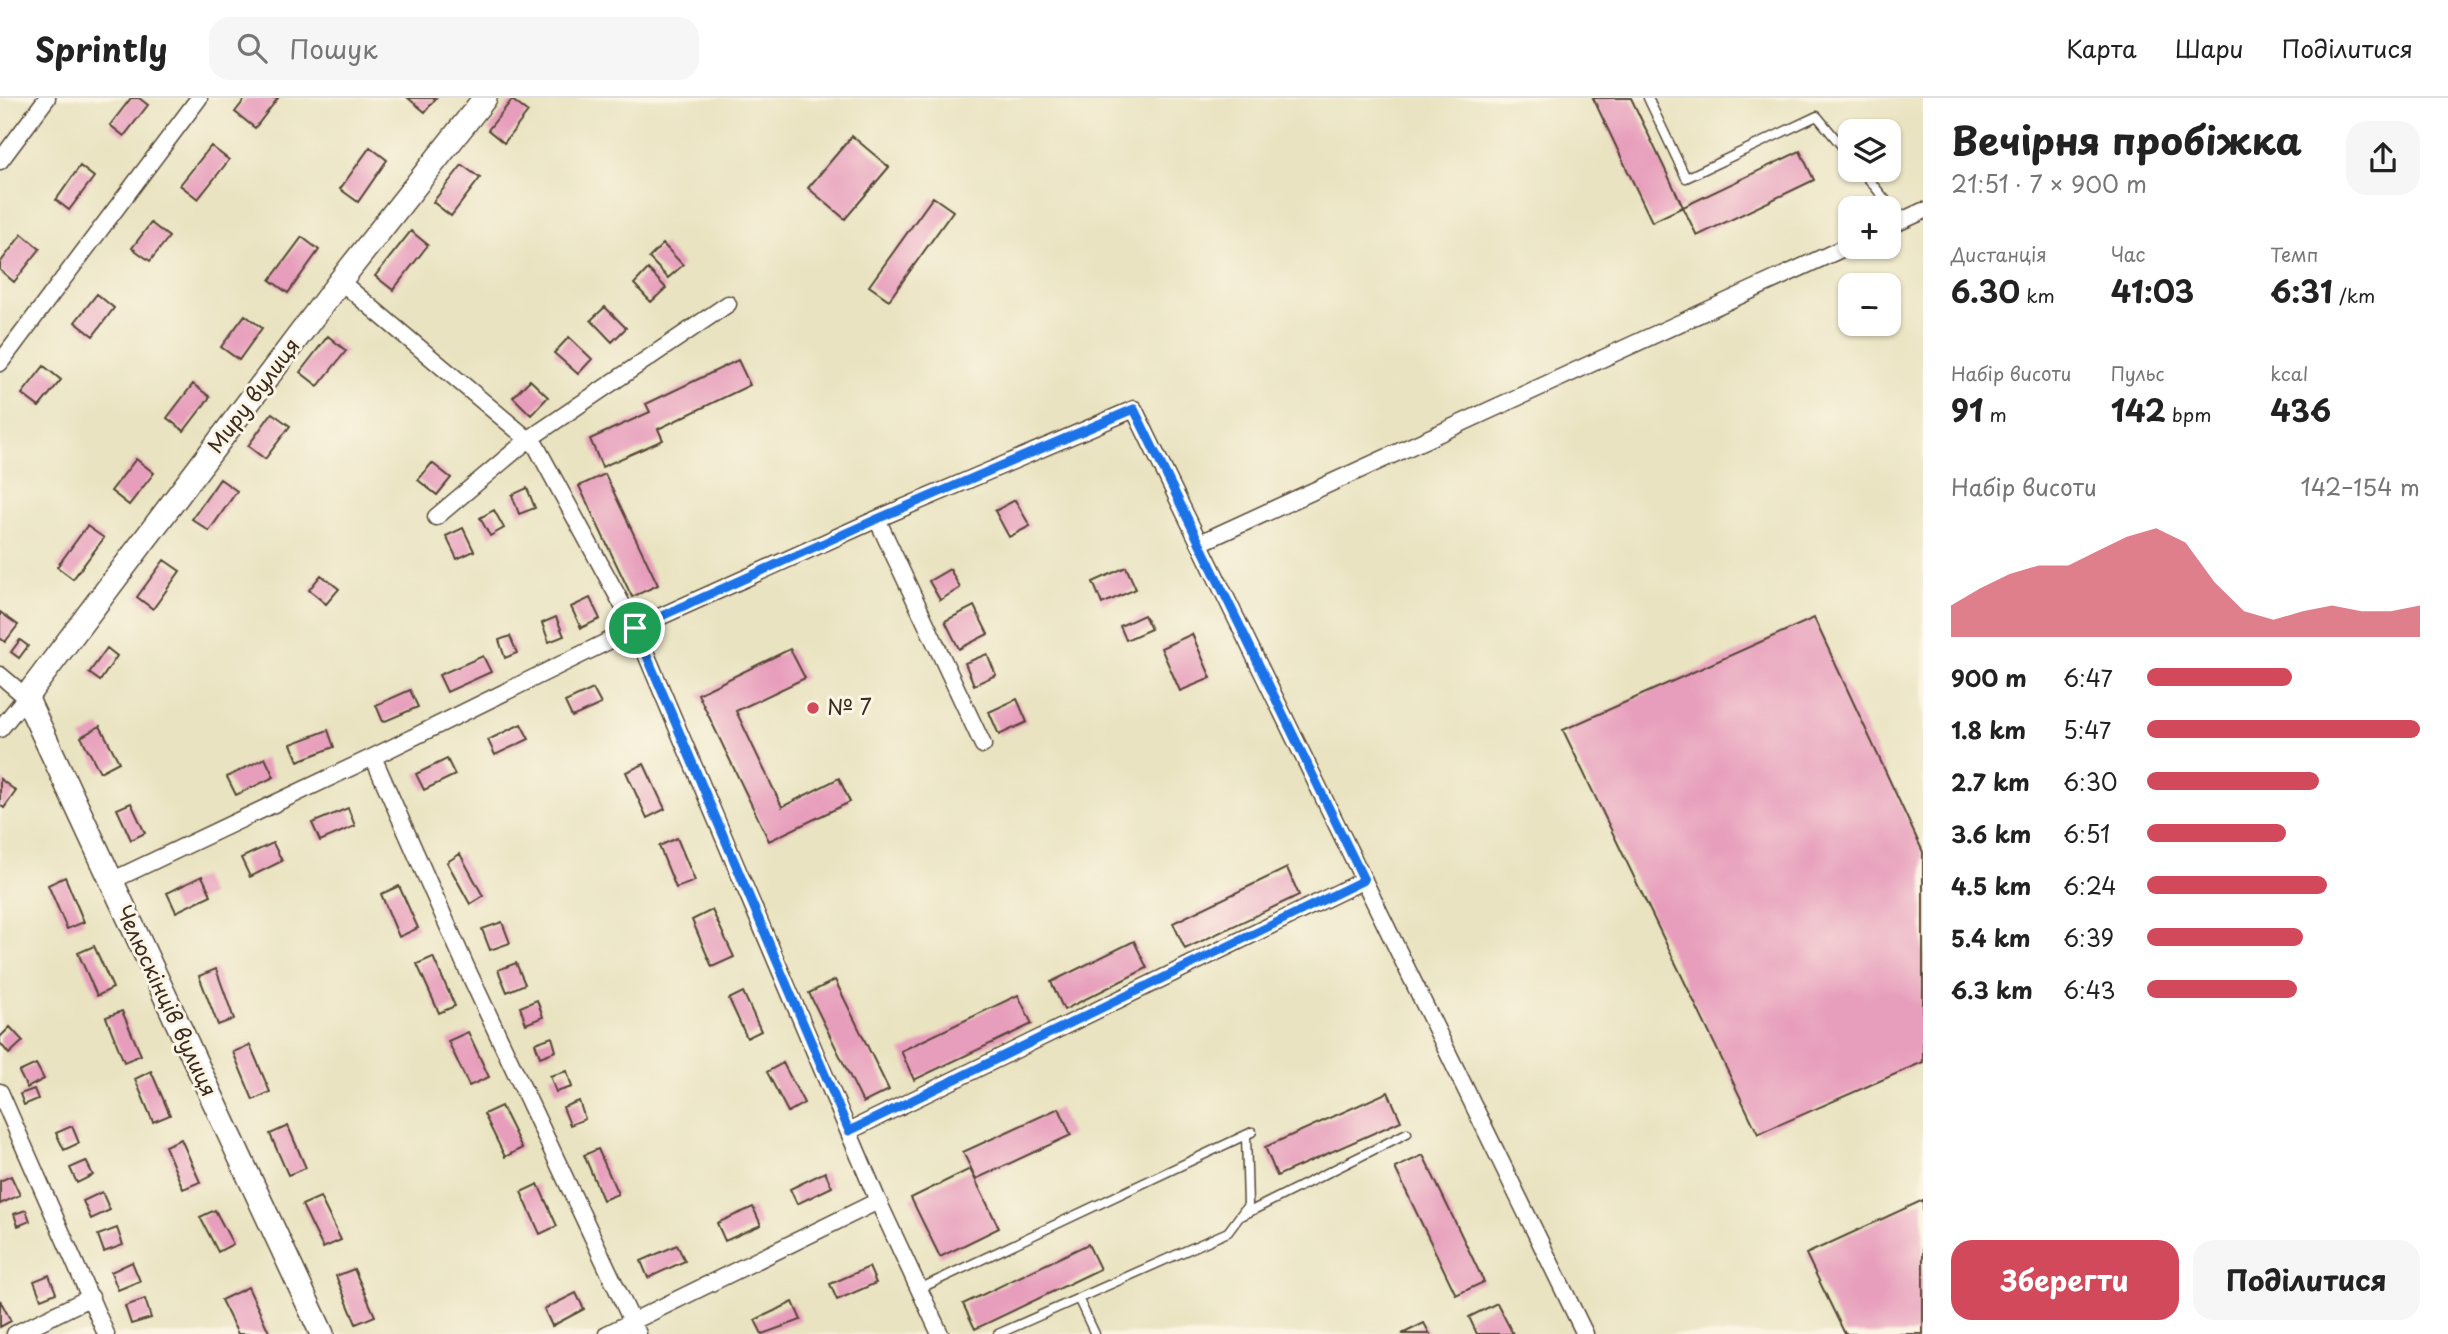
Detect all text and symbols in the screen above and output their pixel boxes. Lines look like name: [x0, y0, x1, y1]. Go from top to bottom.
search box: [209, 17, 699, 80]
text: Sprintly: [35, 23, 167, 73]
icon: search: [233, 29, 271, 67]
text: Пошук: [289, 29, 378, 68]
text: Карта: [2066, 30, 2137, 66]
text: Шари: [2175, 30, 2244, 66]
text: Поділитися: [2282, 30, 2413, 66]
text: Вечірня пробіжка: [1951, 111, 2302, 168]
map controls: [1838, 119, 1901, 336]
button: layers: [1838, 119, 1901, 182]
button: share: [2346, 121, 2420, 195]
text: 21:51 · 7 × 900 m: [1951, 166, 2147, 201]
button: +: [1838, 196, 1901, 259]
text: Дистанція: [1951, 240, 2047, 268]
text: Час: [2111, 240, 2146, 268]
text: Темп: [2270, 240, 2318, 268]
text: 6.30: [1951, 268, 2020, 313]
text: 41:03: [2111, 268, 2194, 313]
text: 6:31: [2270, 268, 2333, 313]
button: −: [1838, 273, 1901, 336]
text: km: [2020, 281, 2055, 309]
text: /km: [2333, 281, 2375, 309]
street label: Миру вулиця: [198, 330, 306, 459]
text: Набір висоти: [1951, 359, 2071, 387]
text: Пульс: [2111, 359, 2164, 387]
text: kcal: [2270, 359, 2308, 387]
text: 91: [1951, 387, 1983, 432]
text: 142: [2111, 387, 2166, 432]
text: 436: [2270, 387, 2331, 432]
text: m: [1983, 400, 2007, 428]
text: bpm: [2166, 400, 2211, 428]
text: Набір висоти: [1951, 469, 2097, 504]
text: 142–154 m: [2301, 469, 2420, 504]
pin: [605, 598, 665, 658]
icon: arrive: [616, 609, 654, 647]
text: 900 m: [1951, 660, 2027, 695]
text: 6:47: [2063, 660, 2113, 695]
place label: № 7: [827, 690, 872, 722]
marker: № 7: [805, 700, 821, 716]
text: 1.8 km: [1951, 712, 2026, 747]
text: 5:47: [2063, 712, 2111, 747]
text: 2.7 km: [1951, 764, 2030, 799]
text: 6:30: [2063, 764, 2118, 799]
text: 3.6 km: [1951, 816, 2031, 851]
text: 6:51: [2063, 816, 2110, 851]
text: 4.5 km: [1951, 868, 2031, 903]
text: 6:24: [2063, 868, 2117, 903]
street label: Челюскінців вулиця: [109, 899, 226, 1101]
text: 5.4 km: [1951, 920, 2031, 955]
text: 6:39: [2063, 920, 2114, 955]
text: 6.3 km: [1951, 972, 2033, 1007]
text: 6:43: [2063, 972, 2116, 1007]
button: Зберегти: [1951, 1240, 2179, 1320]
button: Поділитися: [2193, 1240, 2420, 1320]

